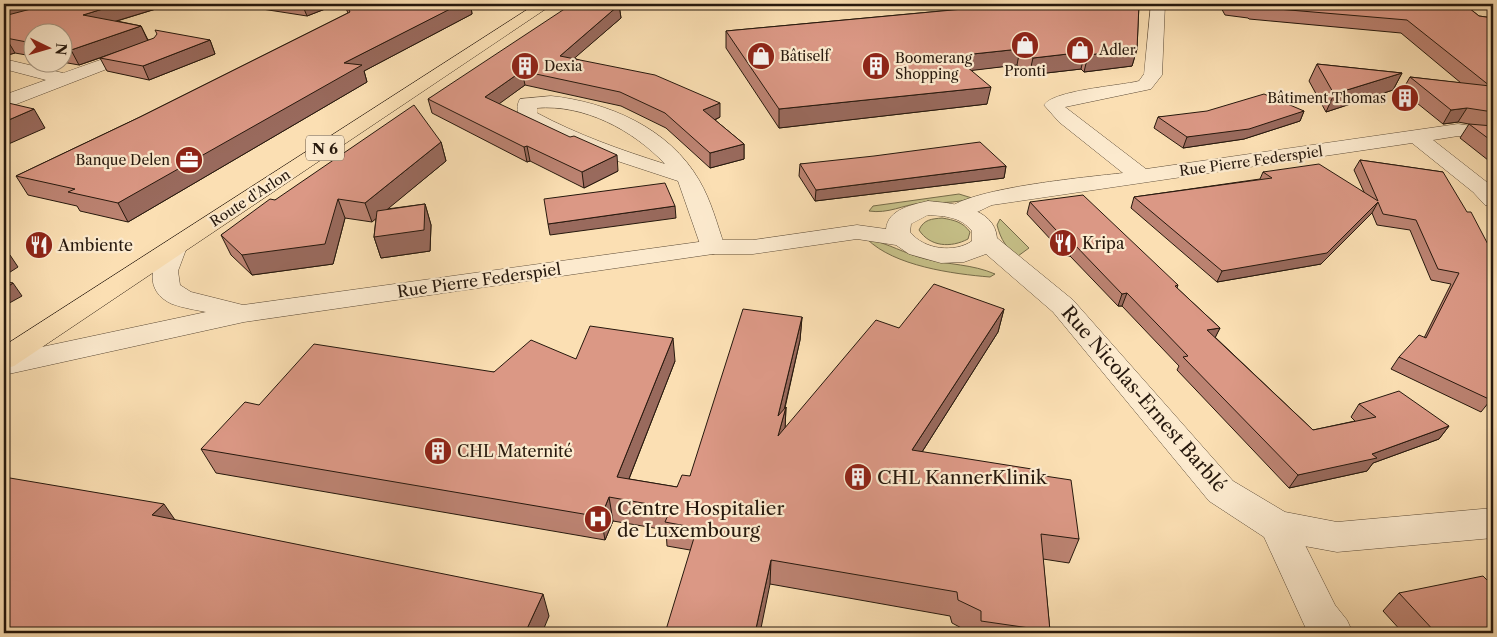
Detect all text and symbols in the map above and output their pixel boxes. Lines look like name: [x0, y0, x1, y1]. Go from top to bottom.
north arrow: [22, 22, 72, 72]
shop icon: Pronti: [1010, 30, 1040, 60]
shop icon: Adler: [1065, 35, 1095, 65]
shop icon: Bâtiself: [746, 41, 776, 71]
place label: Adler: [1098, 41, 1136, 59]
text: N: [51, 42, 70, 56]
place label: Bâtiself: [780, 47, 831, 65]
place label: Boomerang Shopping: [895, 49, 973, 83]
building icon: Dexia: [510, 51, 540, 81]
building icon: Boomerang Shopping: [861, 51, 891, 81]
place label: Dexia: [544, 57, 583, 75]
place label: Pronti: [1004, 62, 1046, 80]
building icon: Bâtiment Thomas: [1390, 83, 1420, 113]
place label: Bâtiment Thomas: [1267, 89, 1386, 107]
road number: N 6: [306, 136, 344, 160]
street label: Rue Pierre Federspiel: [1178, 142, 1324, 180]
office icon: Banque Delen: [174, 145, 204, 175]
place label: Banque Delen: [75, 151, 170, 169]
street label: Route d'Arlon: [206, 165, 294, 231]
restaurant icon: Kripa: [1048, 228, 1078, 258]
restaurant icon: Ambiente: [24, 230, 54, 260]
place label: Kripa: [1082, 233, 1125, 253]
place label: Ambiente: [57, 235, 133, 255]
street label: Rue Pierre Federspiel: [396, 259, 562, 301]
street label: Rue Nicolas-Ernest Barblé: [1057, 301, 1231, 497]
building icon: CHL Maternité: [423, 436, 453, 466]
place label: CHL Maternité: [457, 441, 573, 461]
building icon: CHL KannerKlinik: [843, 462, 873, 492]
place label: CHL KannerKlinik: [877, 466, 1048, 489]
place label: Centre Hospitalier de Luxembourg: [617, 497, 784, 542]
hospital icon: Centre Hospitalier de Luxembourg: [583, 504, 613, 534]

